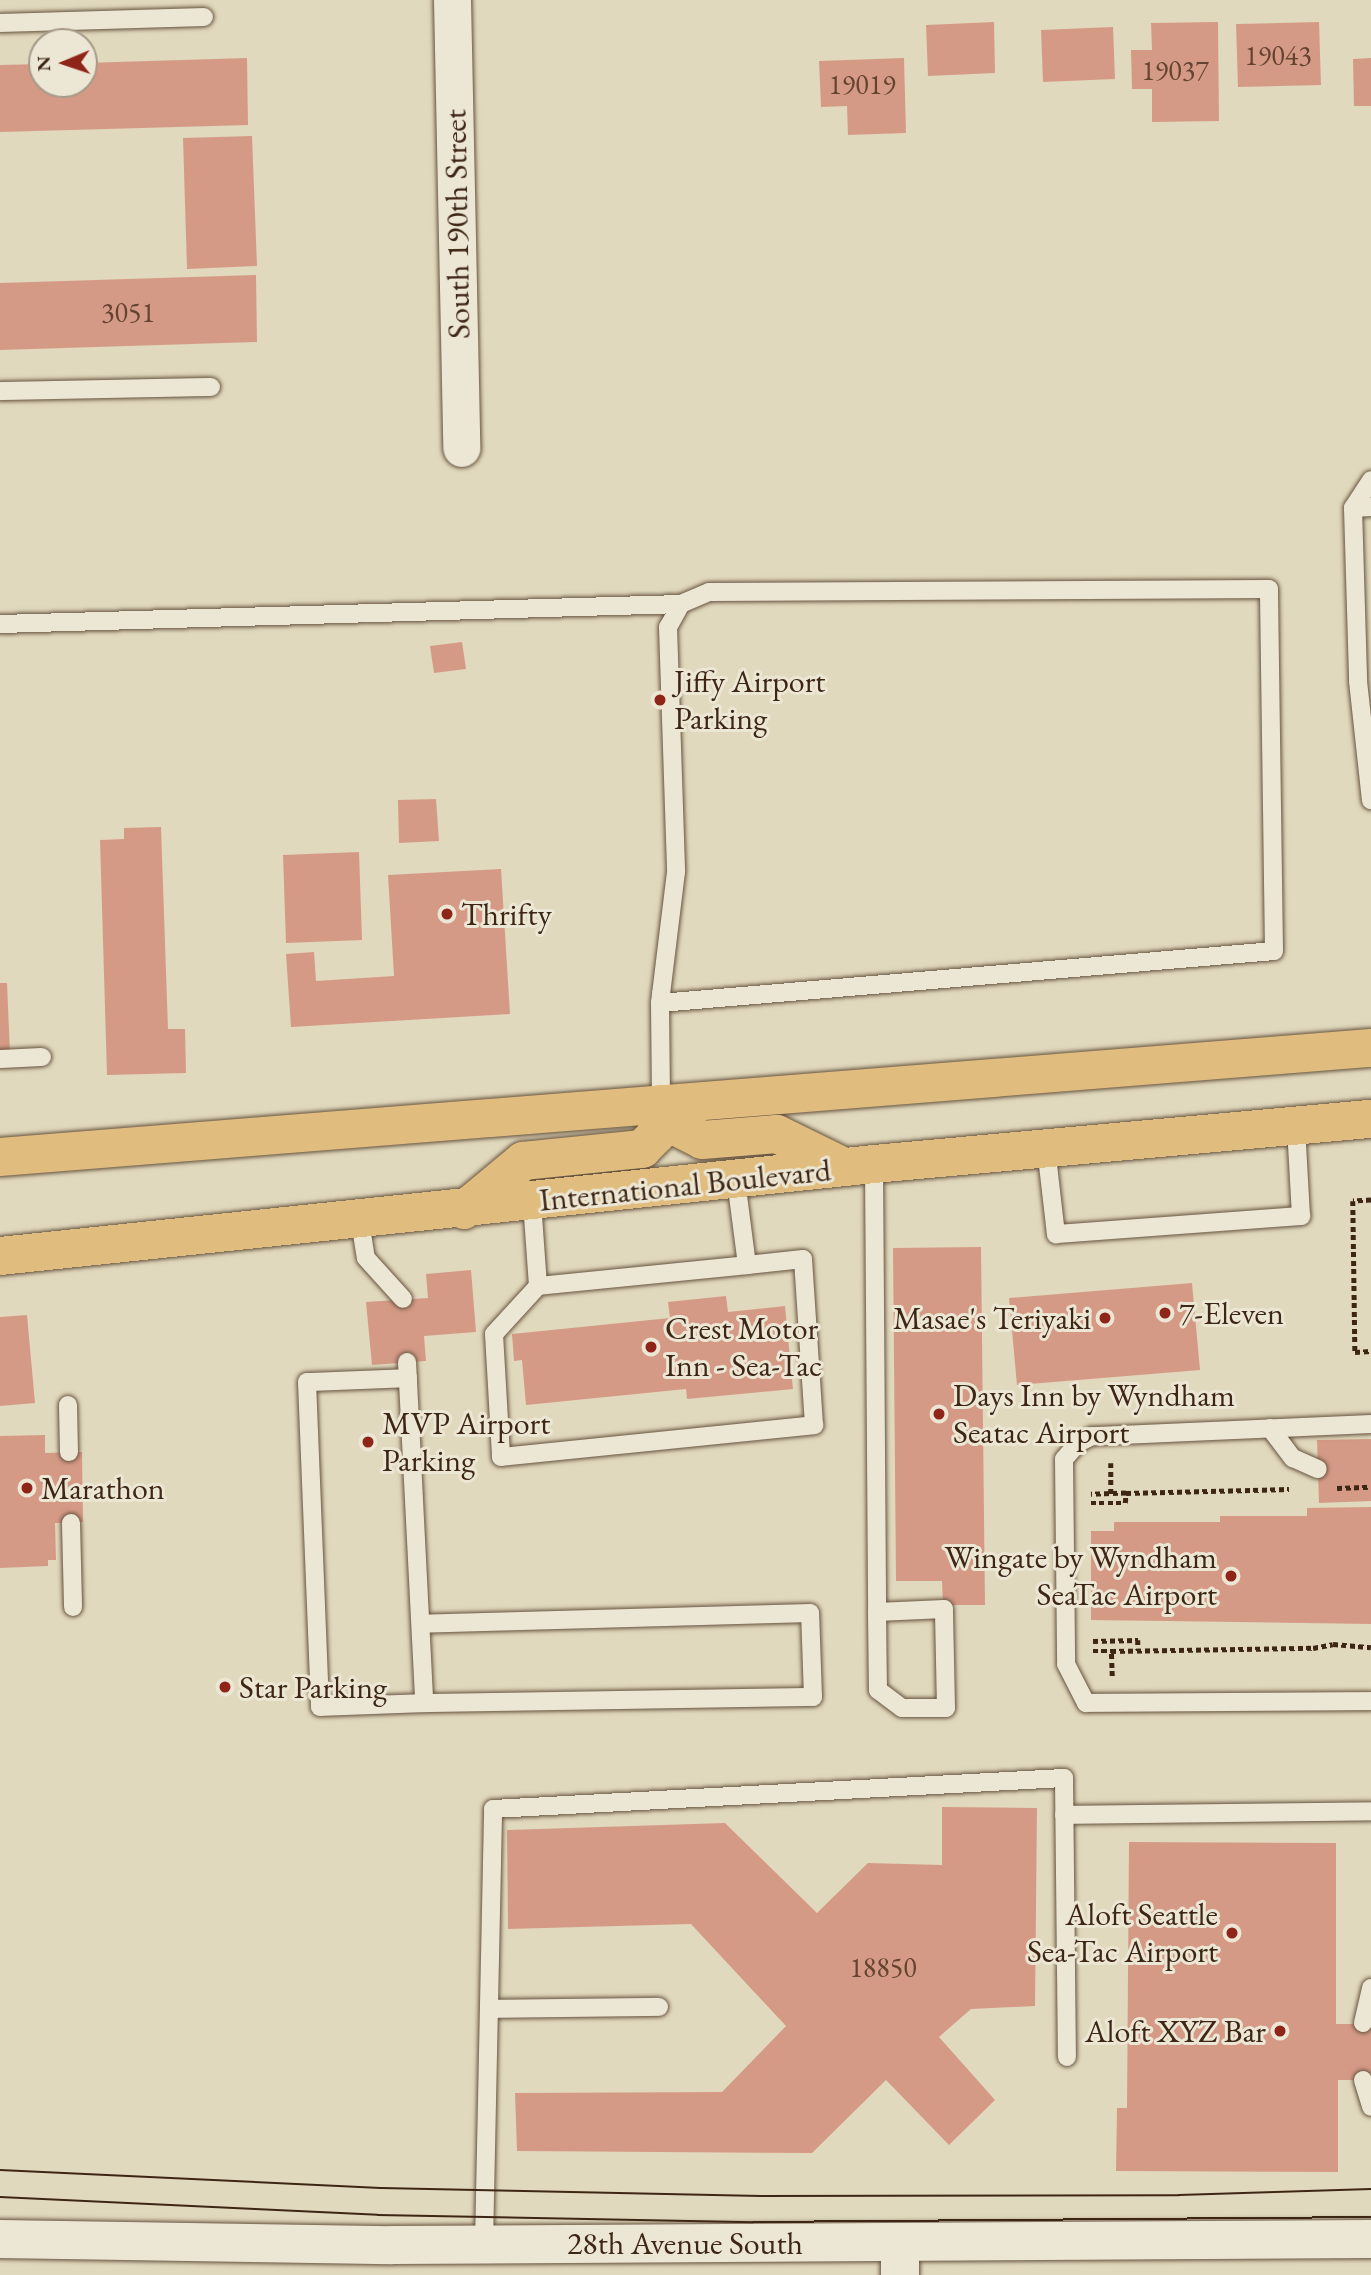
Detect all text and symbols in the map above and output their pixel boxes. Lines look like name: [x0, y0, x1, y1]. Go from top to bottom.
north arrow: [28, 28, 98, 98]
house number: 19043: [1244, 38, 1312, 72]
house number: 19037: [1141, 53, 1209, 87]
text: N: [31, 56, 56, 72]
house number: 19019: [828, 67, 896, 101]
street label: South 190th Street: [436, 109, 478, 339]
house number: 3051: [101, 295, 155, 329]
place label: Jiffy Airport Parking: [674, 663, 825, 738]
marker: Jiffy Airport Parking: [652, 692, 668, 708]
place label: Thrifty: [461, 895, 552, 933]
marker: Thrifty: [439, 906, 455, 922]
street label: International Boulevard: [537, 1151, 833, 1219]
place label: 7-Eleven: [1179, 1294, 1284, 1332]
place label: Masae's Teriyaki: [893, 1299, 1091, 1337]
marker: 7-Eleven: [1157, 1305, 1173, 1321]
place label: Crest Motor Inn - Sea-Tac: [665, 1310, 822, 1385]
marker: Masae's Teriyaki: [1097, 1310, 1113, 1326]
marker: Crest Motor Inn - Sea-Tac: [643, 1339, 659, 1355]
place label: Days Inn by Wyndham Seatac Airport: [953, 1377, 1235, 1452]
place label: MVP Airport Parking: [382, 1405, 550, 1480]
marker: Days Inn by Wyndham Seatac Airport: [931, 1406, 947, 1422]
marker: MVP Airport Parking: [360, 1434, 376, 1450]
place label: Marathon: [41, 1469, 165, 1507]
marker: Marathon: [19, 1480, 35, 1496]
place label: Wingate by Wyndham SeaTac Airport: [945, 1539, 1217, 1614]
marker: Wingate by Wyndham SeaTac Airport: [1223, 1568, 1239, 1584]
place label: Star Parking: [239, 1668, 387, 1706]
marker: Star Parking: [217, 1679, 233, 1695]
place label: Aloft Seattle Sea-Tac Airport: [1027, 1896, 1218, 1971]
marker: Aloft Seattle Sea-Tac Airport: [1224, 1925, 1240, 1941]
house number: 18850: [849, 1950, 917, 1984]
place label: Aloft XYZ Bar: [1085, 2012, 1266, 2050]
marker: Aloft XYZ Bar: [1272, 2023, 1288, 2039]
street label: 28th Avenue South: [567, 2224, 803, 2262]

